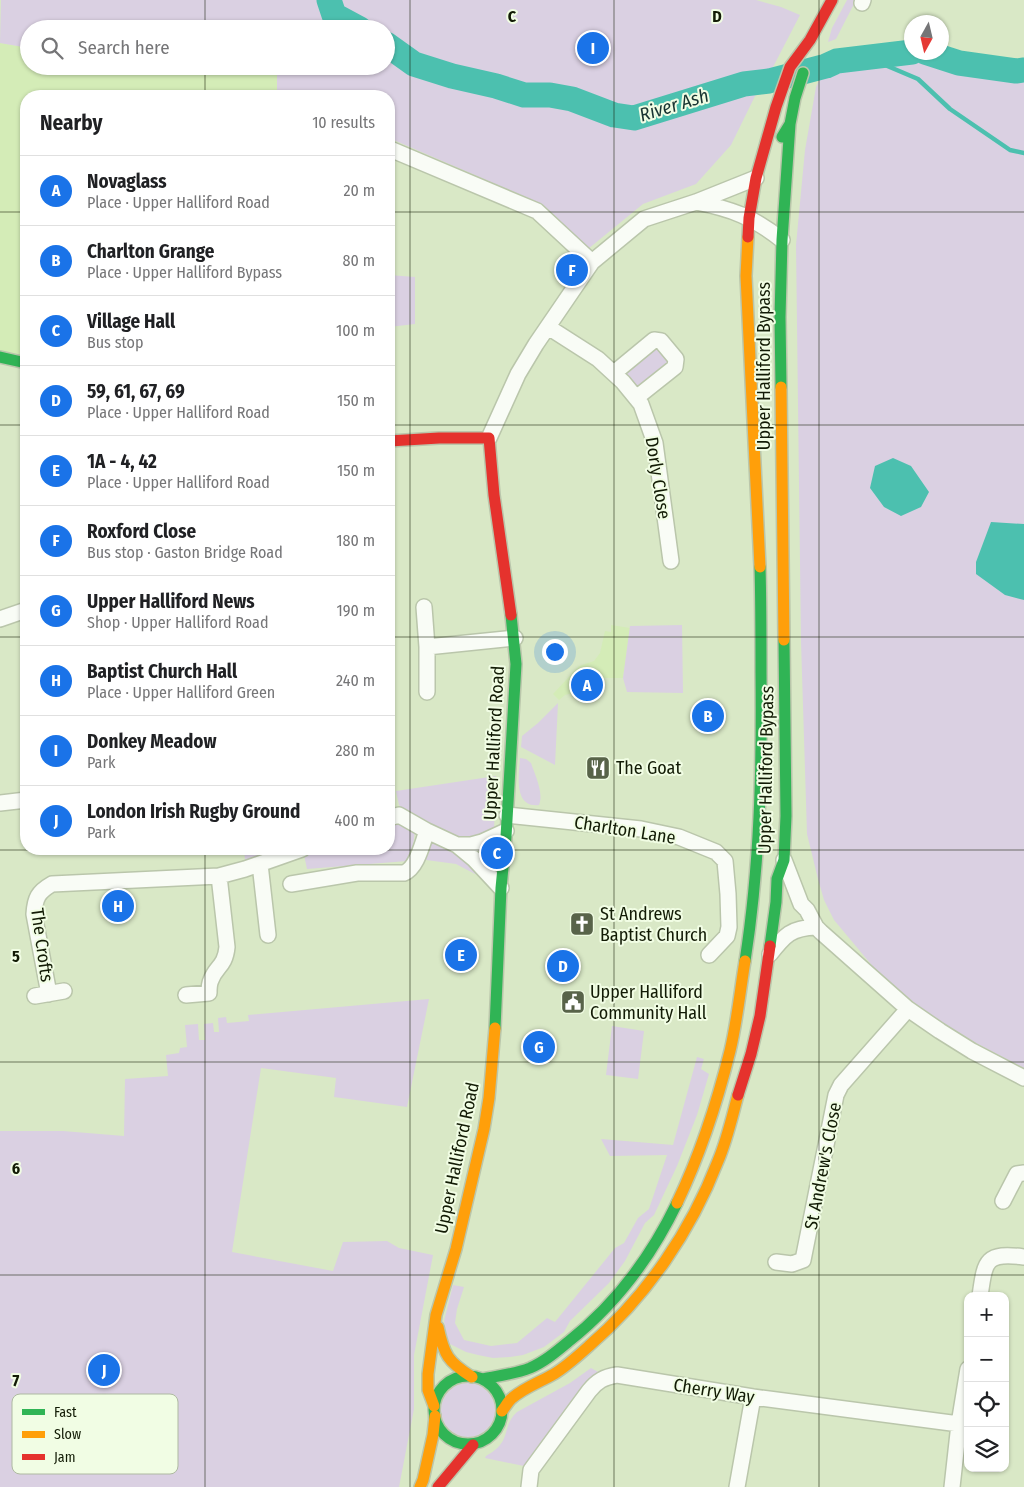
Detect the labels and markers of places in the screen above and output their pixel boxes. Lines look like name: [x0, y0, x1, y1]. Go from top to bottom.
pin: I: [577, 29, 609, 67]
pin: F: [556, 251, 588, 289]
pin: A: [571, 666, 603, 704]
pin: B: [692, 697, 724, 735]
restaurant icon: The Goat: [585, 755, 611, 781]
place label: The Goat: [616, 757, 681, 779]
pin: C: [481, 834, 513, 872]
pin: H: [102, 887, 134, 925]
place label: St Andrews Baptist Church: [600, 903, 707, 946]
church icon: St Andrews Baptist Church: [569, 911, 595, 937]
pin: E: [445, 936, 477, 974]
pin: D: [547, 947, 579, 985]
place label: Upper Halliford Community Hall: [590, 981, 707, 1024]
public building icon: Upper Halliford Community Hall: [560, 989, 586, 1015]
pin: G: [523, 1028, 555, 1066]
pin: J: [88, 1351, 120, 1389]

